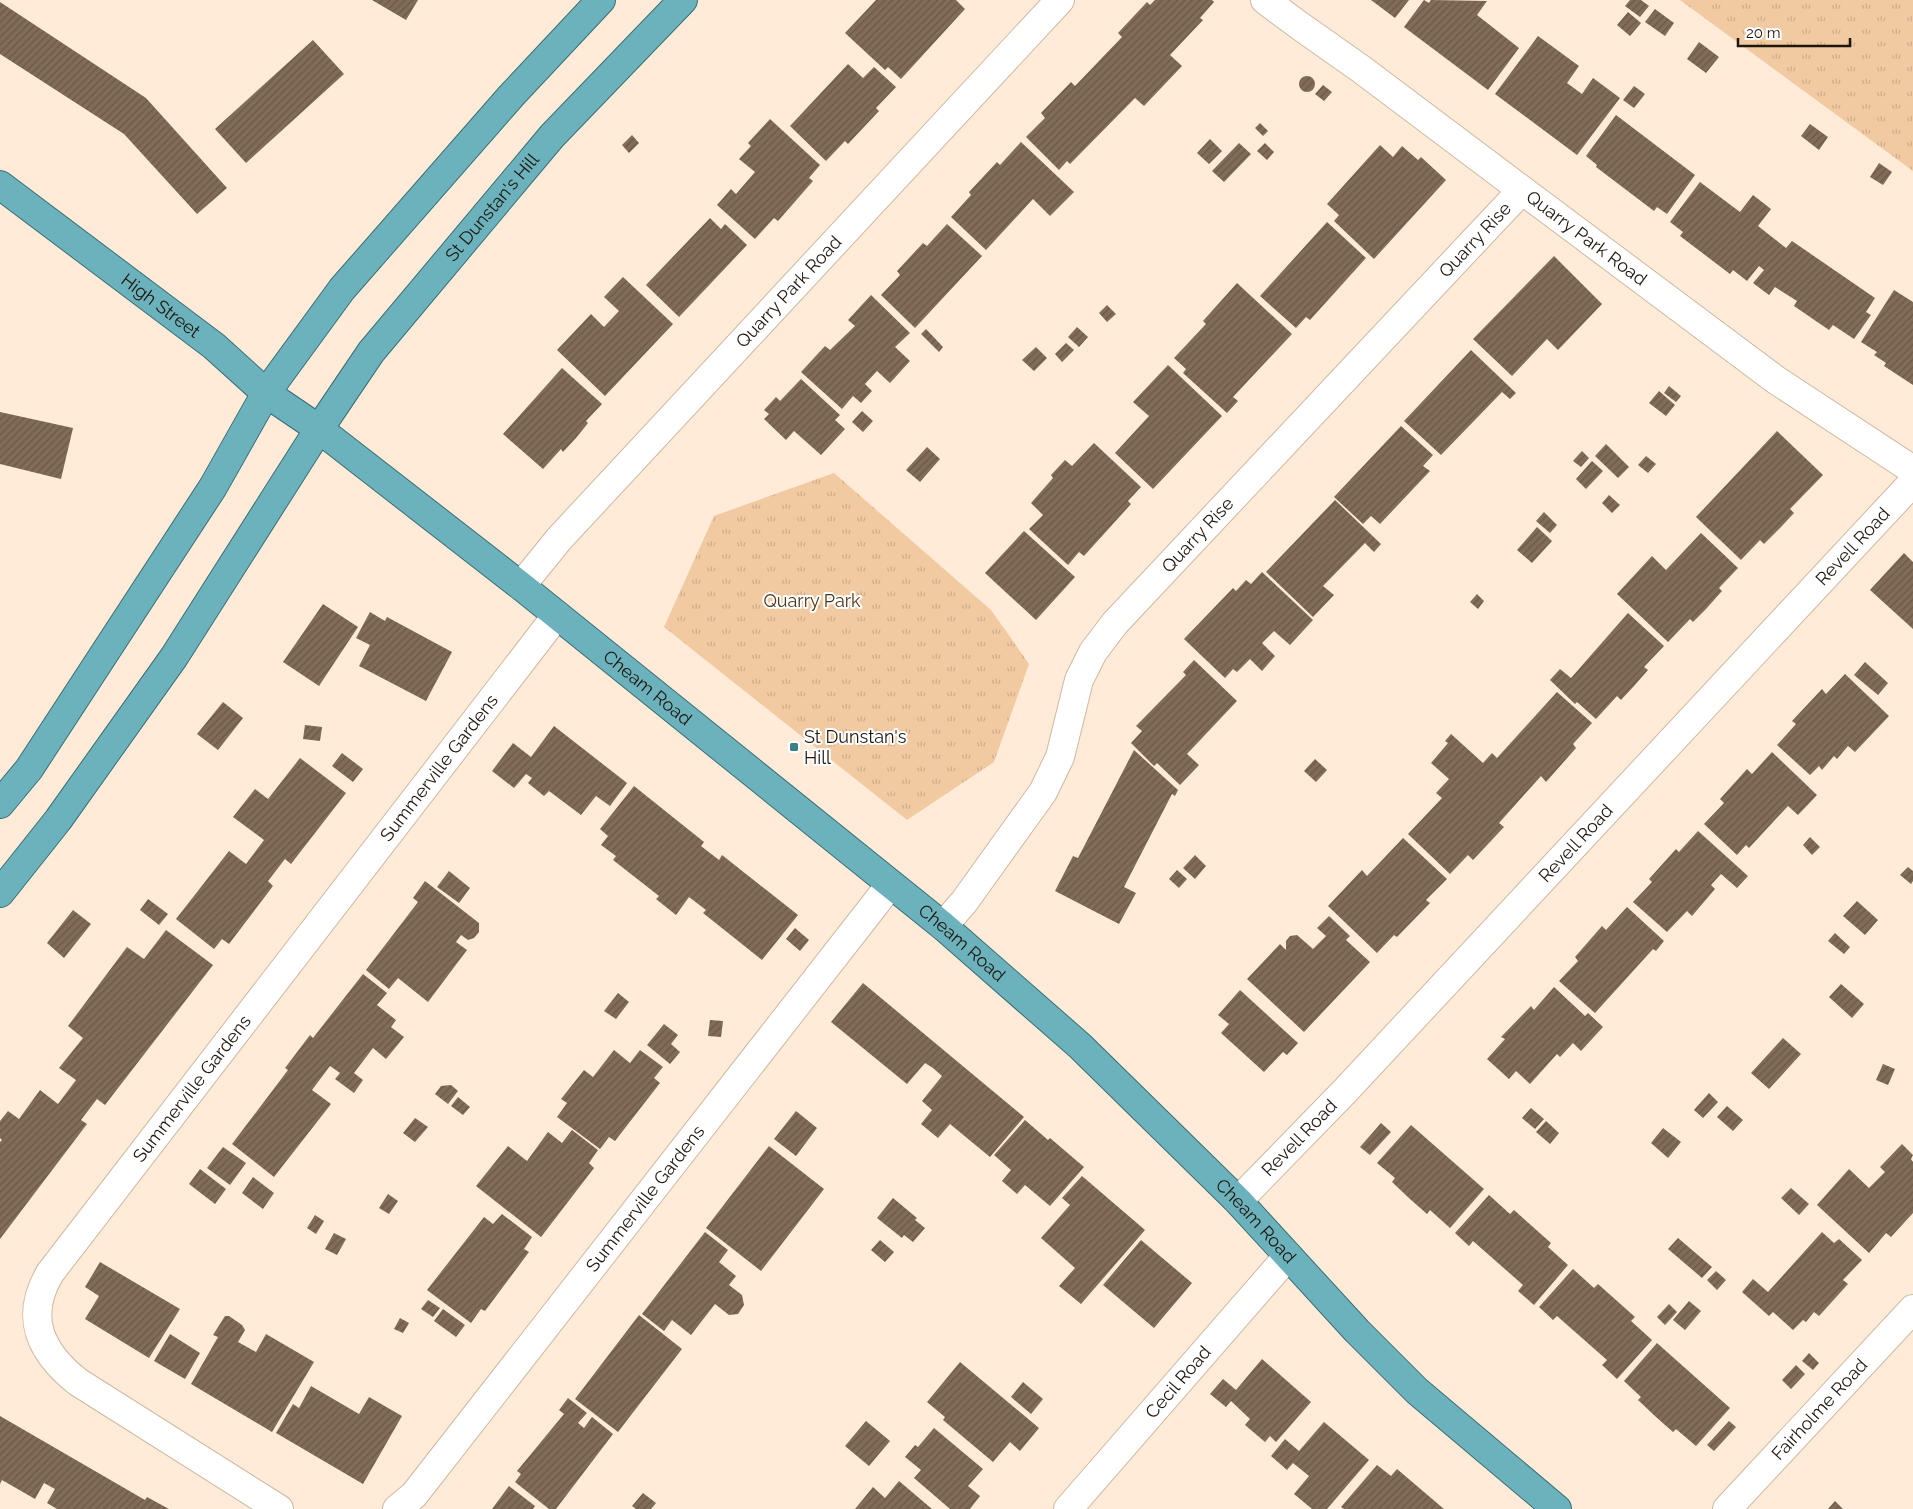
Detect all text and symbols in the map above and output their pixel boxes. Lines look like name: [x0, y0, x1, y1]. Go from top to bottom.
scale bar: [1738, 15, 1850, 47]
text: 20 m: [1746, 24, 1781, 42]
street label: St Dunstan's Hill: [441, 149, 543, 265]
street label: Quarry Park Road: [1522, 186, 1651, 290]
street label: Quarry Rise: [1434, 197, 1515, 282]
street label: Quarry Park Road: [731, 231, 846, 352]
street label: High Street: [117, 269, 205, 342]
street label: Quarry Rise: [1157, 492, 1238, 577]
street label: Revell Road: [1811, 503, 1894, 589]
park label: Quarry Park: [763, 590, 861, 611]
street label: Cheam Road: [599, 645, 696, 729]
street label: Summerville Gardens: [376, 690, 502, 845]
place label: St Dunstan's Hill: [804, 726, 907, 768]
marker: St Dunstan's Hill: [788, 741, 800, 753]
street label: Revell Road: [1534, 800, 1617, 886]
street label: Cheam Road: [915, 900, 1010, 986]
street label: Summerville Gardens: [128, 1010, 255, 1166]
street label: Revell Road: [1257, 1095, 1341, 1180]
street label: Summerville Gardens: [581, 1121, 709, 1276]
street label: Cheam Road: [1212, 1174, 1301, 1267]
street label: Cecil Road: [1141, 1341, 1215, 1422]
street label: Fairholme Road: [1767, 1354, 1871, 1464]

